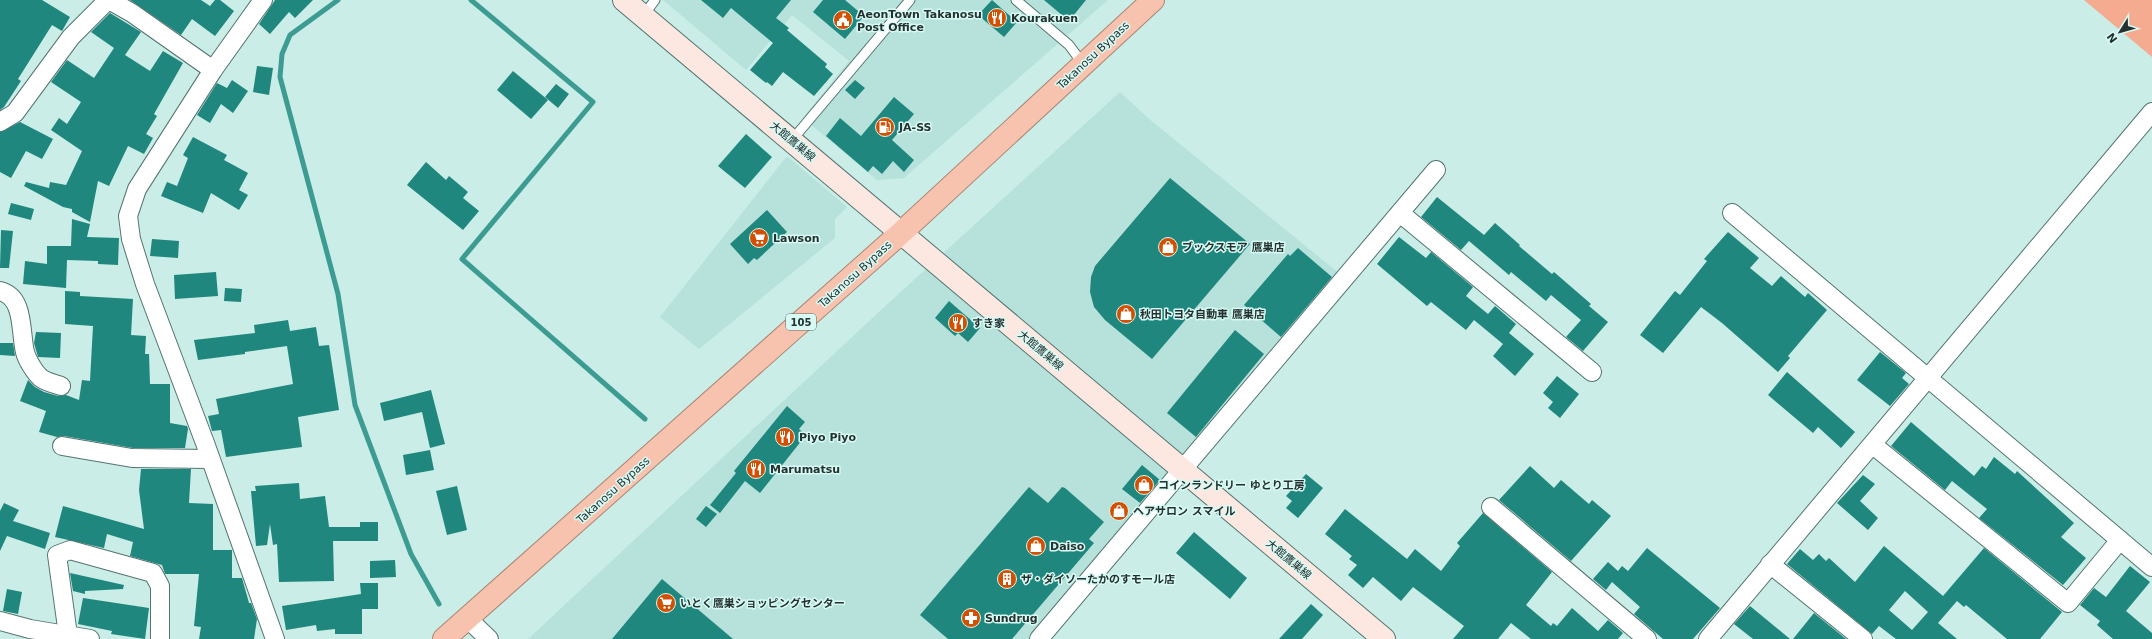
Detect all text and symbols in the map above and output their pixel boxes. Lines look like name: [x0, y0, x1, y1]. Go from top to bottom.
restaurant icon: Kourakuen: [986, 7, 1008, 29]
place label: AeonTown Takanosu Post Office: [857, 8, 982, 34]
public building icon: AeonTown Takanosu Post Office: [832, 9, 854, 31]
place label: Kourakuen: [1011, 12, 1078, 25]
north arrow: [2100, 12, 2140, 52]
street label: Takanosu Bypass: [1054, 18, 1132, 93]
text: N: [2104, 30, 2120, 45]
fuel station icon: JA-SS: [874, 116, 896, 138]
street label: 大館鷹巣線: [767, 119, 818, 164]
place label: JA-SS: [898, 121, 932, 134]
supermarket icon: Lawson: [748, 227, 770, 249]
place label: Lawson: [773, 232, 820, 245]
shop icon: ブックスモア 鷹巣店: [1157, 236, 1179, 258]
street label: Takanosu Bypass: [815, 238, 895, 311]
place label: ブックスモア 鷹巣店: [1182, 241, 1285, 254]
shop icon: 秋田トヨタ自動車 鷹巣店: [1115, 303, 1137, 325]
place label: 秋田トヨタ自動車 鷹巣店: [1140, 308, 1265, 321]
restaurant icon: すき家: [947, 312, 969, 334]
road number: 105: [786, 314, 816, 330]
place label: すき家: [972, 317, 1005, 330]
street label: 大館鷹巣線: [1015, 328, 1066, 373]
restaurant icon: Piyo Piyo: [774, 426, 796, 448]
place label: Piyo Piyo: [799, 431, 856, 444]
street label: Takanosu Bypass: [573, 454, 653, 527]
restaurant icon: Marumatsu: [745, 458, 767, 480]
place label: Marumatsu: [770, 463, 840, 476]
shop icon: コインランドリー ゆとり工房: [1133, 474, 1155, 496]
place label: コインランドリー ゆとり工房: [1158, 479, 1305, 492]
shop icon: ヘアサロン スマイル: [1108, 500, 1130, 522]
place label: ヘアサロン スマイル: [1133, 505, 1236, 518]
shop icon: Daiso: [1025, 535, 1047, 557]
street label: 大館鷹巣線: [1263, 537, 1314, 582]
place label: Daiso: [1050, 540, 1085, 553]
building icon: ザ・ダイソーたかのすモール店: [996, 568, 1018, 590]
place label: ザ・ダイソーたかのすモール店: [1021, 573, 1175, 586]
supermarket icon: いとく鷹巣ショッピングセンター: [655, 592, 677, 614]
place label: いとく鷹巣ショッピングセンター: [680, 597, 845, 610]
pharmacy icon: Sundrug: [960, 607, 982, 629]
place label: Sundrug: [985, 612, 1038, 625]

